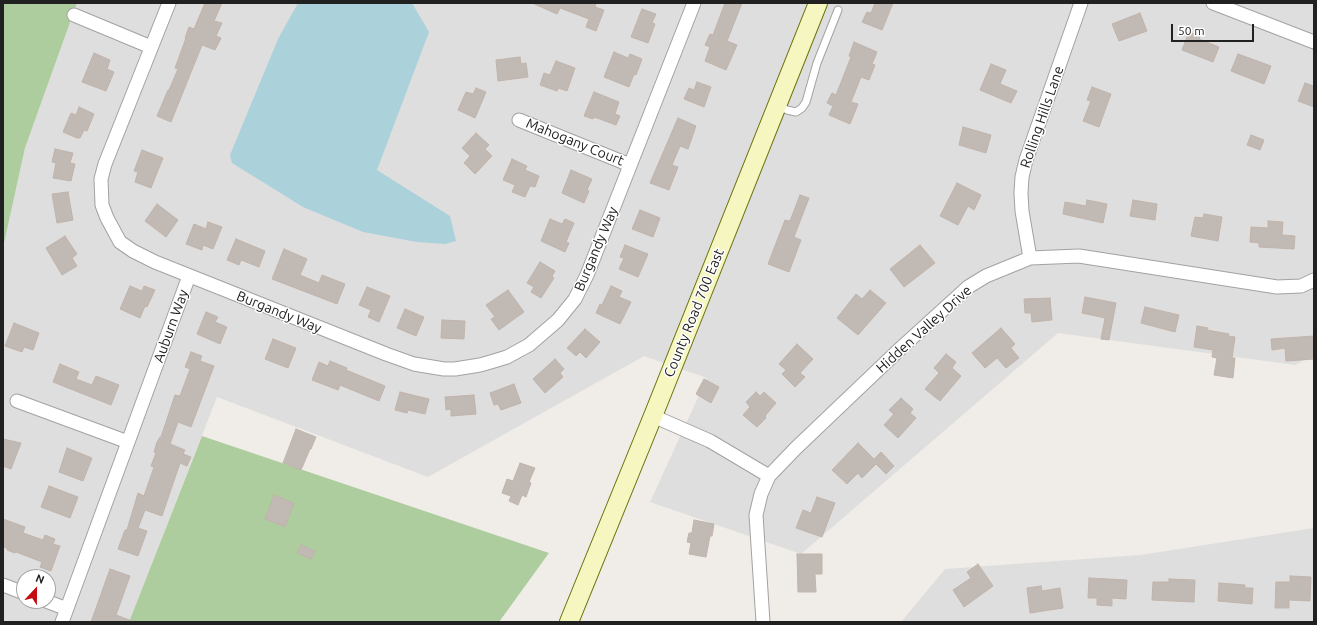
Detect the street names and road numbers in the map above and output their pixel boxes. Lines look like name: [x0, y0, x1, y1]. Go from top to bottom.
street label: Rolling Hills Lane: [1017, 64, 1067, 170]
street label: Mahogany Court: [524, 115, 626, 169]
street label: Burgandy Way: [571, 204, 621, 294]
street label: County Road 700 East: [661, 246, 727, 380]
street label: Hidden Valley Drive: [873, 282, 975, 376]
street label: Auburn Way: [150, 287, 192, 365]
street label: Burgandy Way: [234, 287, 324, 337]

